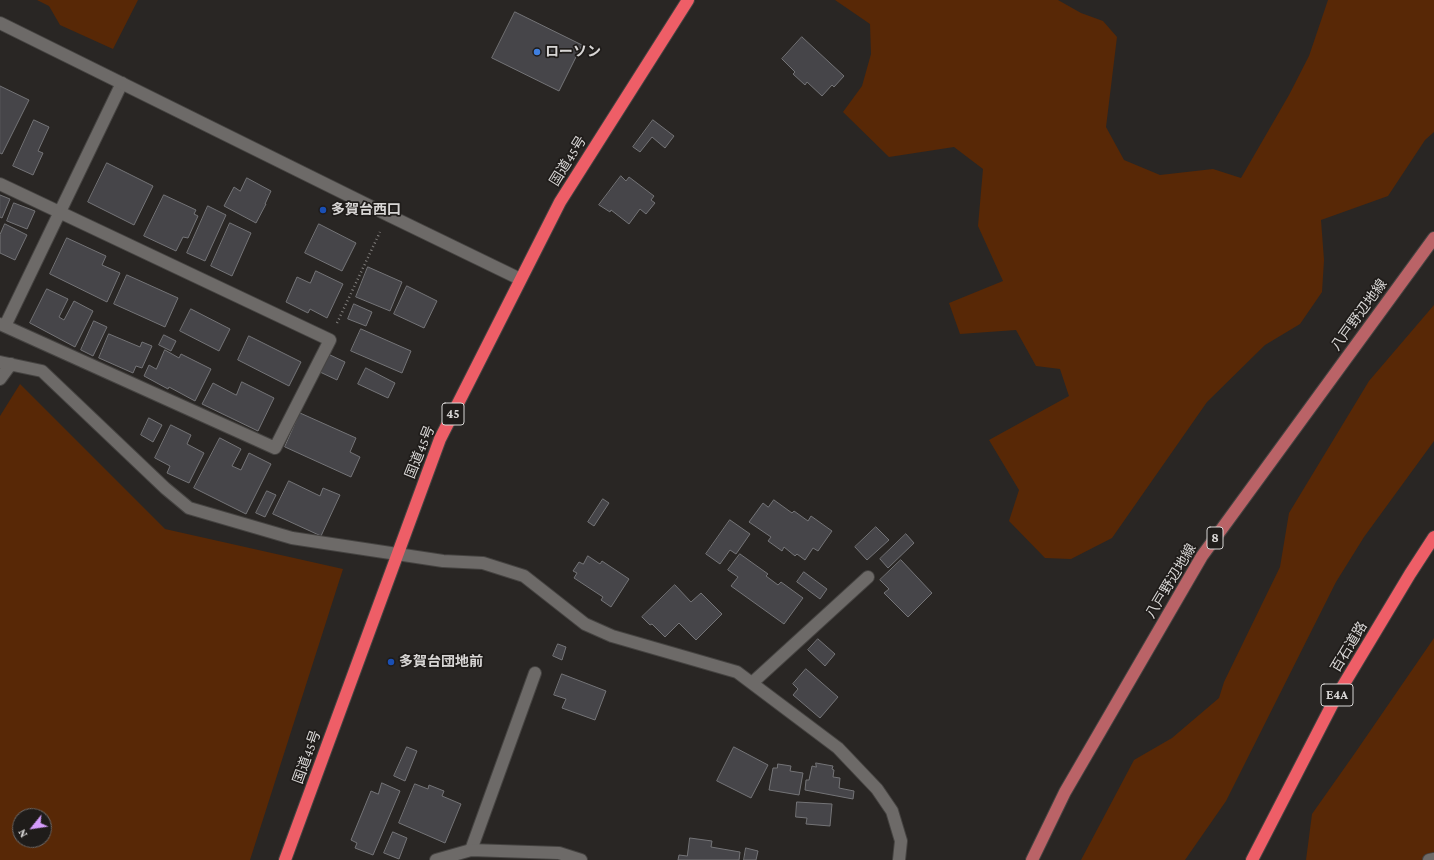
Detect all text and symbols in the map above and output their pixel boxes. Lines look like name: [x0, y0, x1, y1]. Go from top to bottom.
place label: ローソン: [545, 44, 601, 60]
marker: ローソン: [532, 47, 542, 57]
street label: 国道45号: [546, 133, 590, 189]
place label: 多賀台西口: [331, 202, 401, 218]
marker: 多賀台西口: [318, 205, 328, 215]
street label: 八戸野辺地線: [1328, 276, 1390, 354]
road number: 45: [442, 403, 464, 425]
street label: 国道45号: [402, 423, 438, 481]
road number: 8: [1207, 527, 1223, 549]
street label: 八戸野辺地線: [1142, 541, 1200, 621]
street label: 百石道路: [1327, 619, 1371, 675]
place label: 多賀台団地前: [399, 654, 483, 670]
marker: 多賀台団地前: [386, 657, 396, 667]
road number: E4A: [1321, 684, 1353, 706]
street label: 国道45号: [290, 728, 324, 786]
north arrow: [12, 808, 52, 848]
text: N: [15, 827, 30, 840]

